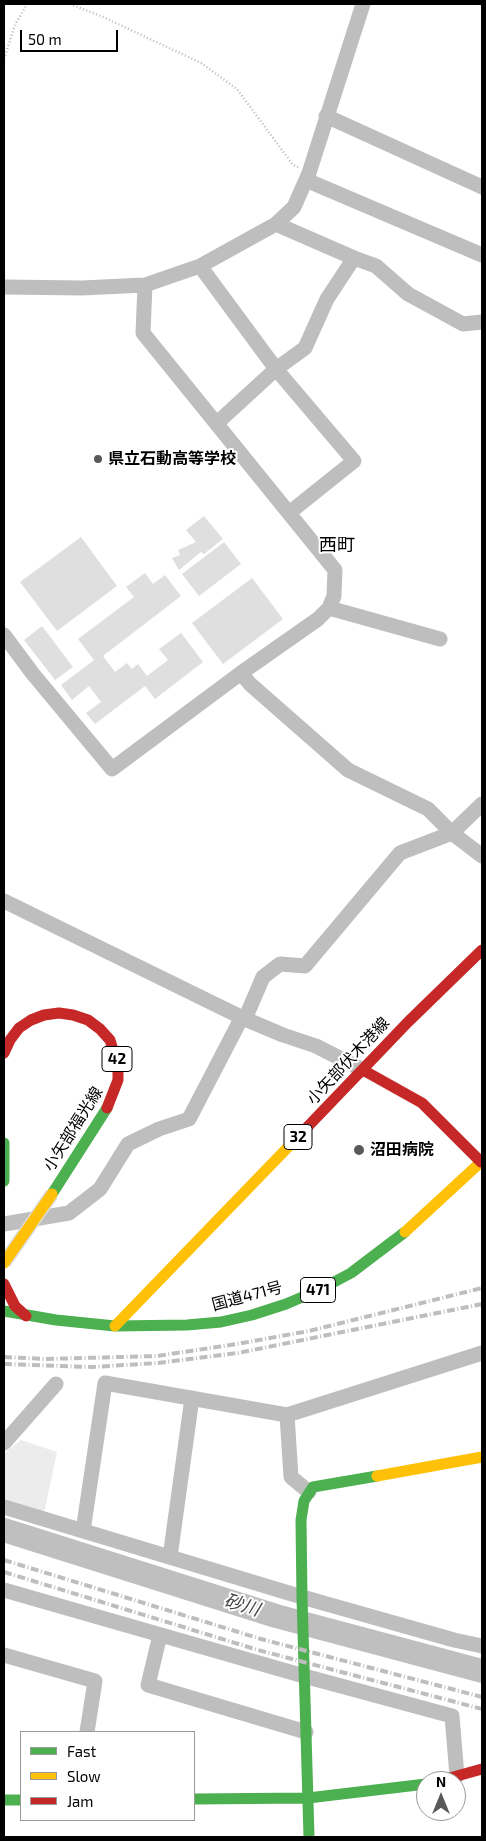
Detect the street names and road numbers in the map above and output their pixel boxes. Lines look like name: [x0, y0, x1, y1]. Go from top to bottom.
street label: 小矢部伏木港線: [303, 1013, 393, 1109]
road number: 42: [102, 1046, 132, 1072]
street label: 小矢部福光線: [39, 1083, 107, 1175]
road number: 32: [284, 1124, 312, 1150]
street label: 国道471号: [210, 1277, 284, 1315]
road number: 471: [300, 1278, 336, 1302]

